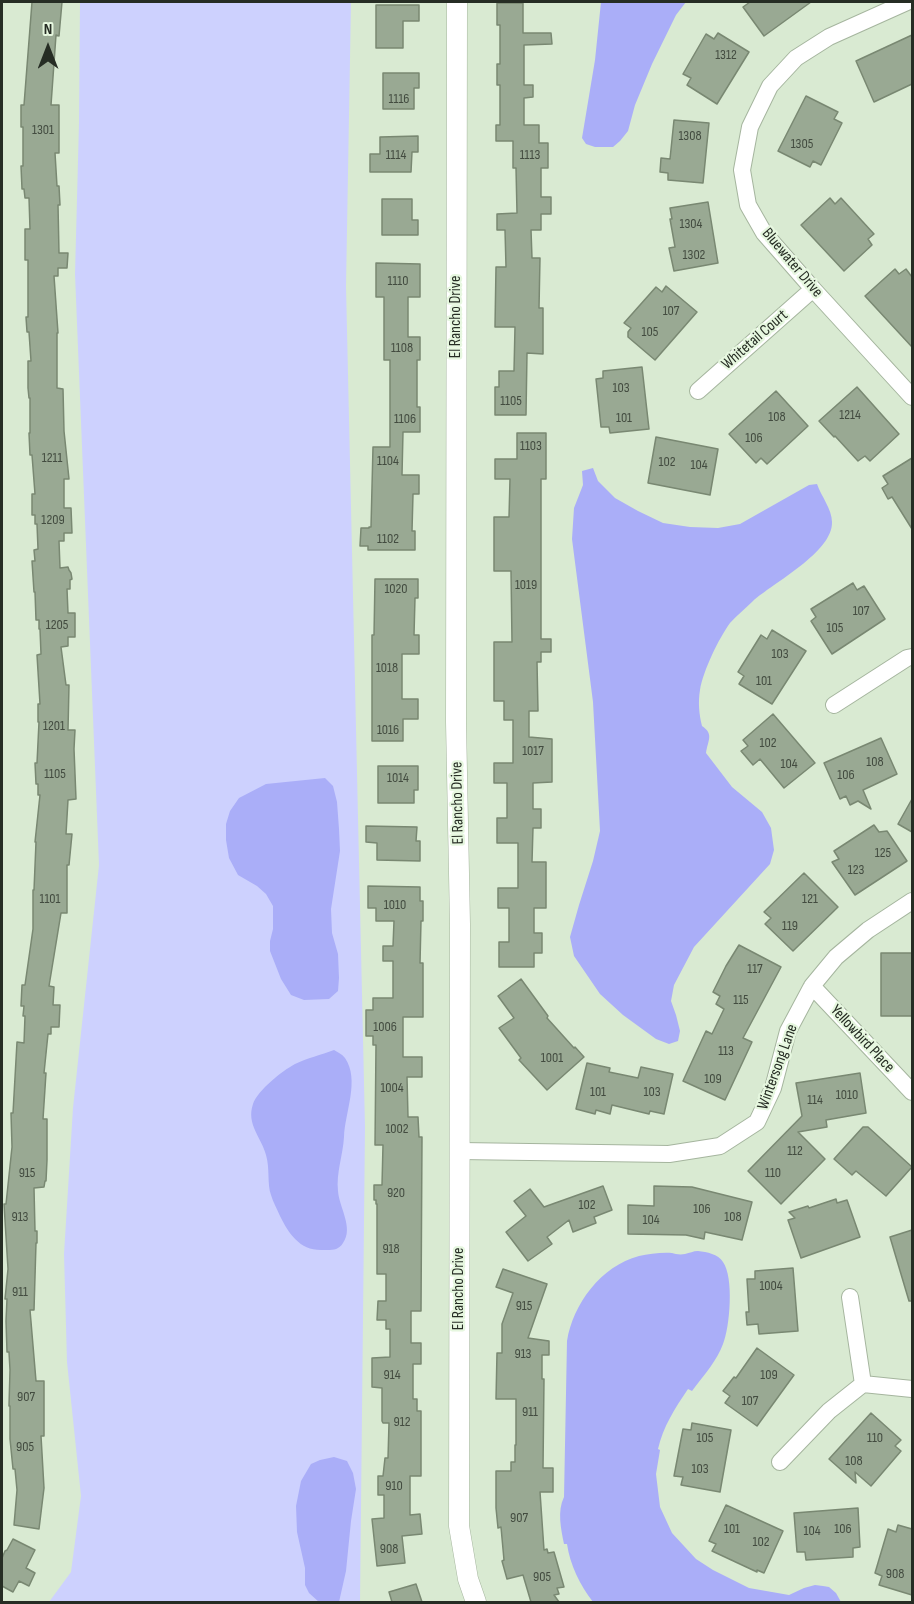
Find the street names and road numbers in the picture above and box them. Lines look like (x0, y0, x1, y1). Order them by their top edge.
street label: Bluewater Drive (758, 225, 826, 301)
street label: El Rancho Drive (446, 276, 466, 358)
street label: Whitetail Court (718, 306, 792, 374)
street label: El Rancho Drive (448, 762, 468, 844)
street label: Yellowbird Place (826, 1001, 898, 1077)
street label: Wintersong Lane (754, 1022, 802, 1112)
street label: El Rancho Drive (449, 1248, 469, 1330)

